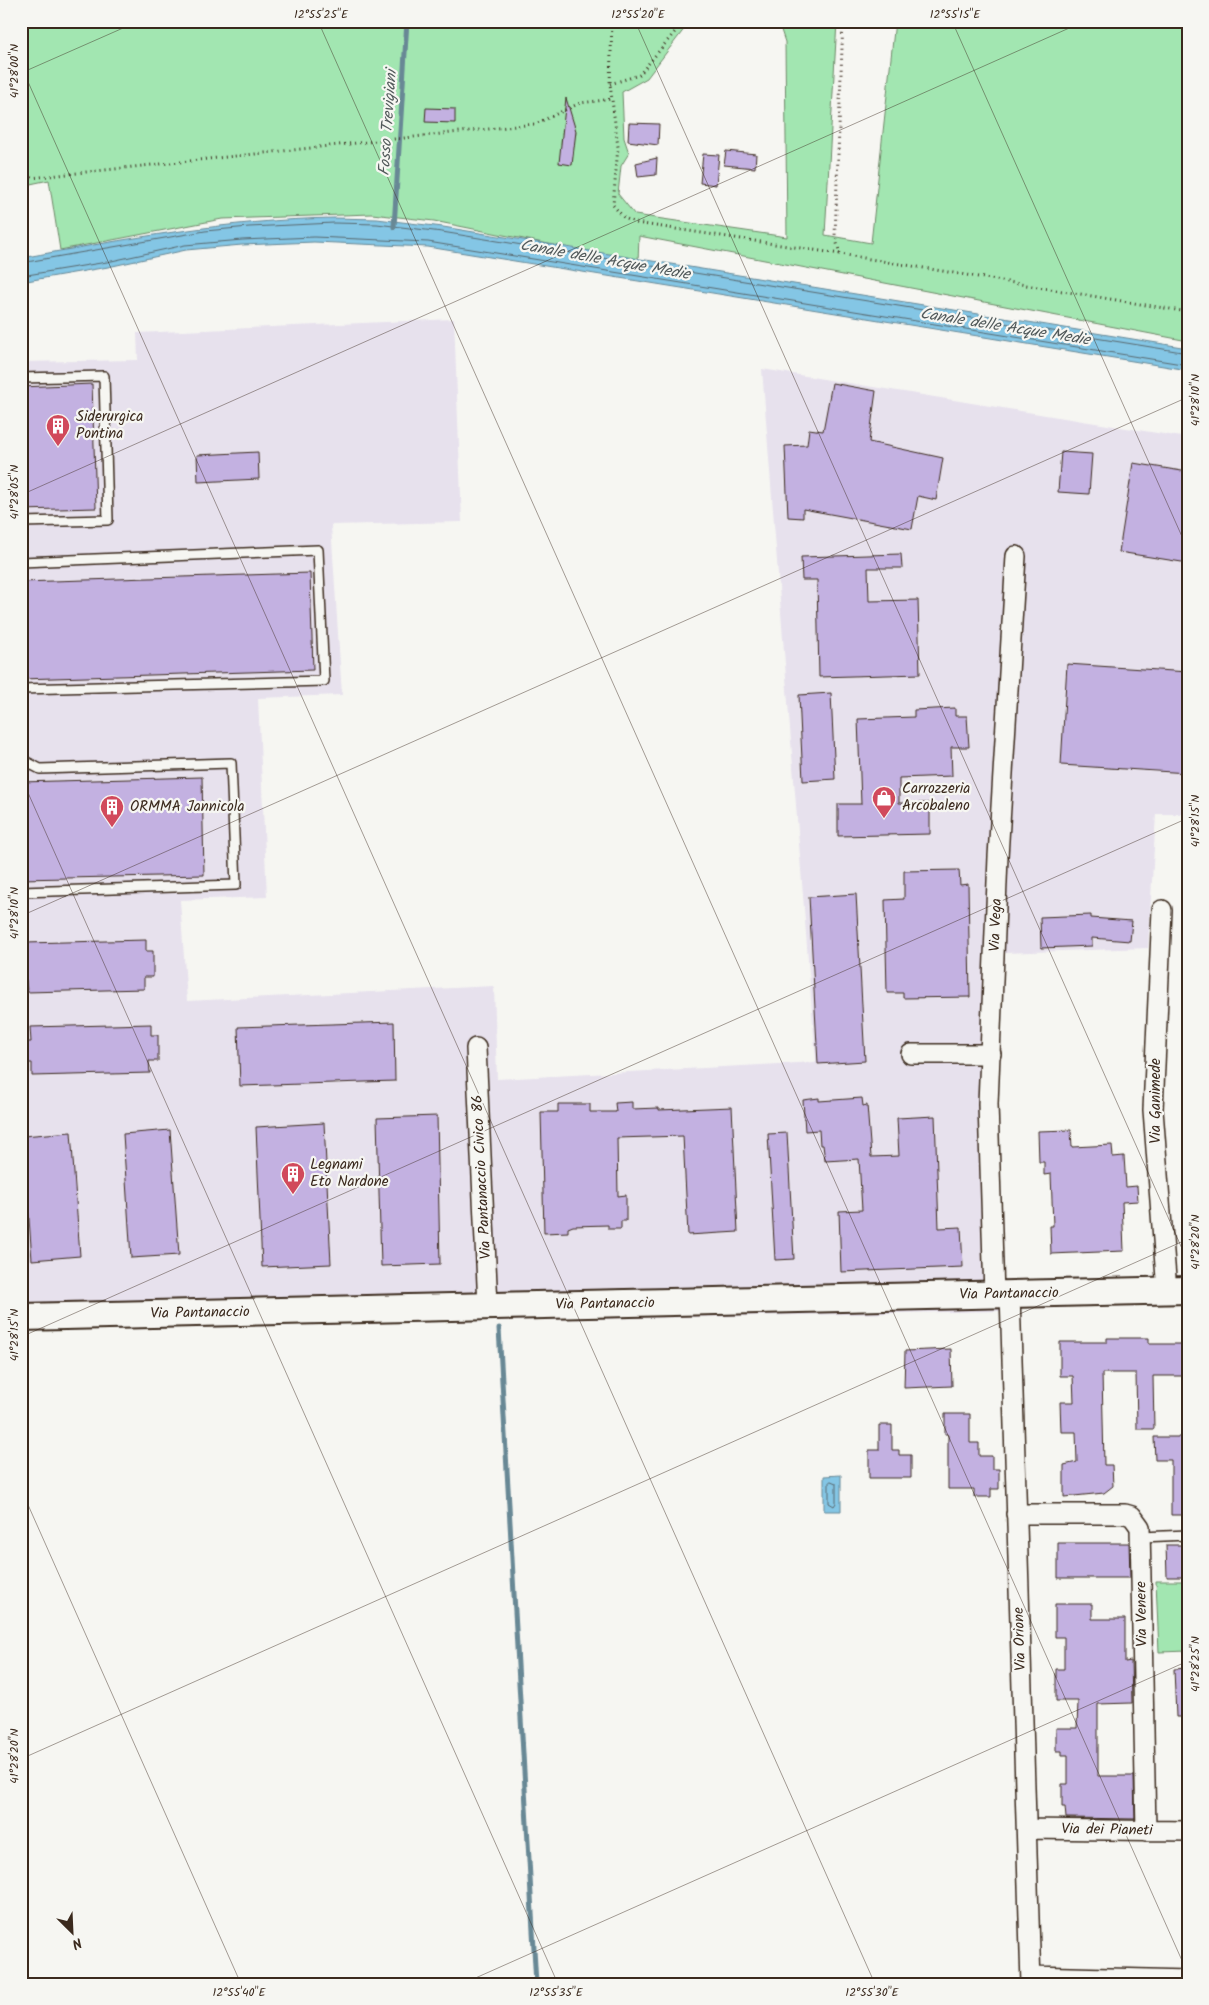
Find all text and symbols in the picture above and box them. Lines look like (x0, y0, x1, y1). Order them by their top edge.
text: 12°55'25"E (294, 5, 349, 24)
text: 12°55'20"E (611, 5, 666, 24)
text: 12°55'15"E (930, 5, 981, 24)
text: 41°28'00"N (5, 44, 24, 98)
water label: Fosso Trevigiani (372, 66, 404, 177)
water label: Canale delle Acque Medie (518, 233, 694, 288)
water label: Canale delle Acque Medie (918, 301, 1094, 353)
text: 41°28'10"N (1186, 374, 1205, 426)
place label: Siderurgica Pontina (76, 405, 143, 446)
building icon: Siderurgica Pontina (45, 413, 71, 447)
text: 41°28'05"N (5, 465, 24, 519)
place label: Carrozzeria Arcobaleno (902, 777, 970, 818)
shop icon: Carrozzeria Arcobaleno (871, 785, 897, 819)
building icon: ORMMA Jannicola (99, 794, 125, 828)
place label: ORMMA Jannicola (130, 795, 245, 819)
text: 41°28'15"N (1186, 795, 1205, 847)
text: 41°28'10"N (5, 887, 24, 939)
street label: Via Vega (983, 898, 1009, 952)
street label: Via Ganimede (1144, 1058, 1168, 1144)
street label: Via Pantanaccio Civico 86 (466, 1094, 498, 1260)
place label: Legnami Eto Nardone (310, 1153, 389, 1194)
building icon: Legnami Eto Nardone (280, 1161, 306, 1195)
text: 41°28'20"N (1186, 1214, 1205, 1270)
street label: Via Pantanaccio (959, 1281, 1059, 1307)
street label: Via Pantanaccio (555, 1291, 655, 1317)
street label: Via Pantanaccio (150, 1300, 250, 1326)
text: 41°28'15"N (5, 1309, 24, 1361)
street label: Via Venere (1129, 1581, 1155, 1647)
street label: Via Orione (1007, 1606, 1033, 1671)
text: 41°28'25"N (1186, 1636, 1205, 1692)
text: 41°28'20"N (5, 1728, 24, 1784)
street label: Via dei Pianeti (1061, 1817, 1154, 1843)
north arrow (48, 1908, 98, 1958)
text: N (68, 1931, 85, 1955)
text: 12°55'40"E (212, 1983, 266, 2002)
text: 12°55'35"E (529, 1983, 584, 2002)
text: 12°55'30"E (845, 1983, 900, 2002)

